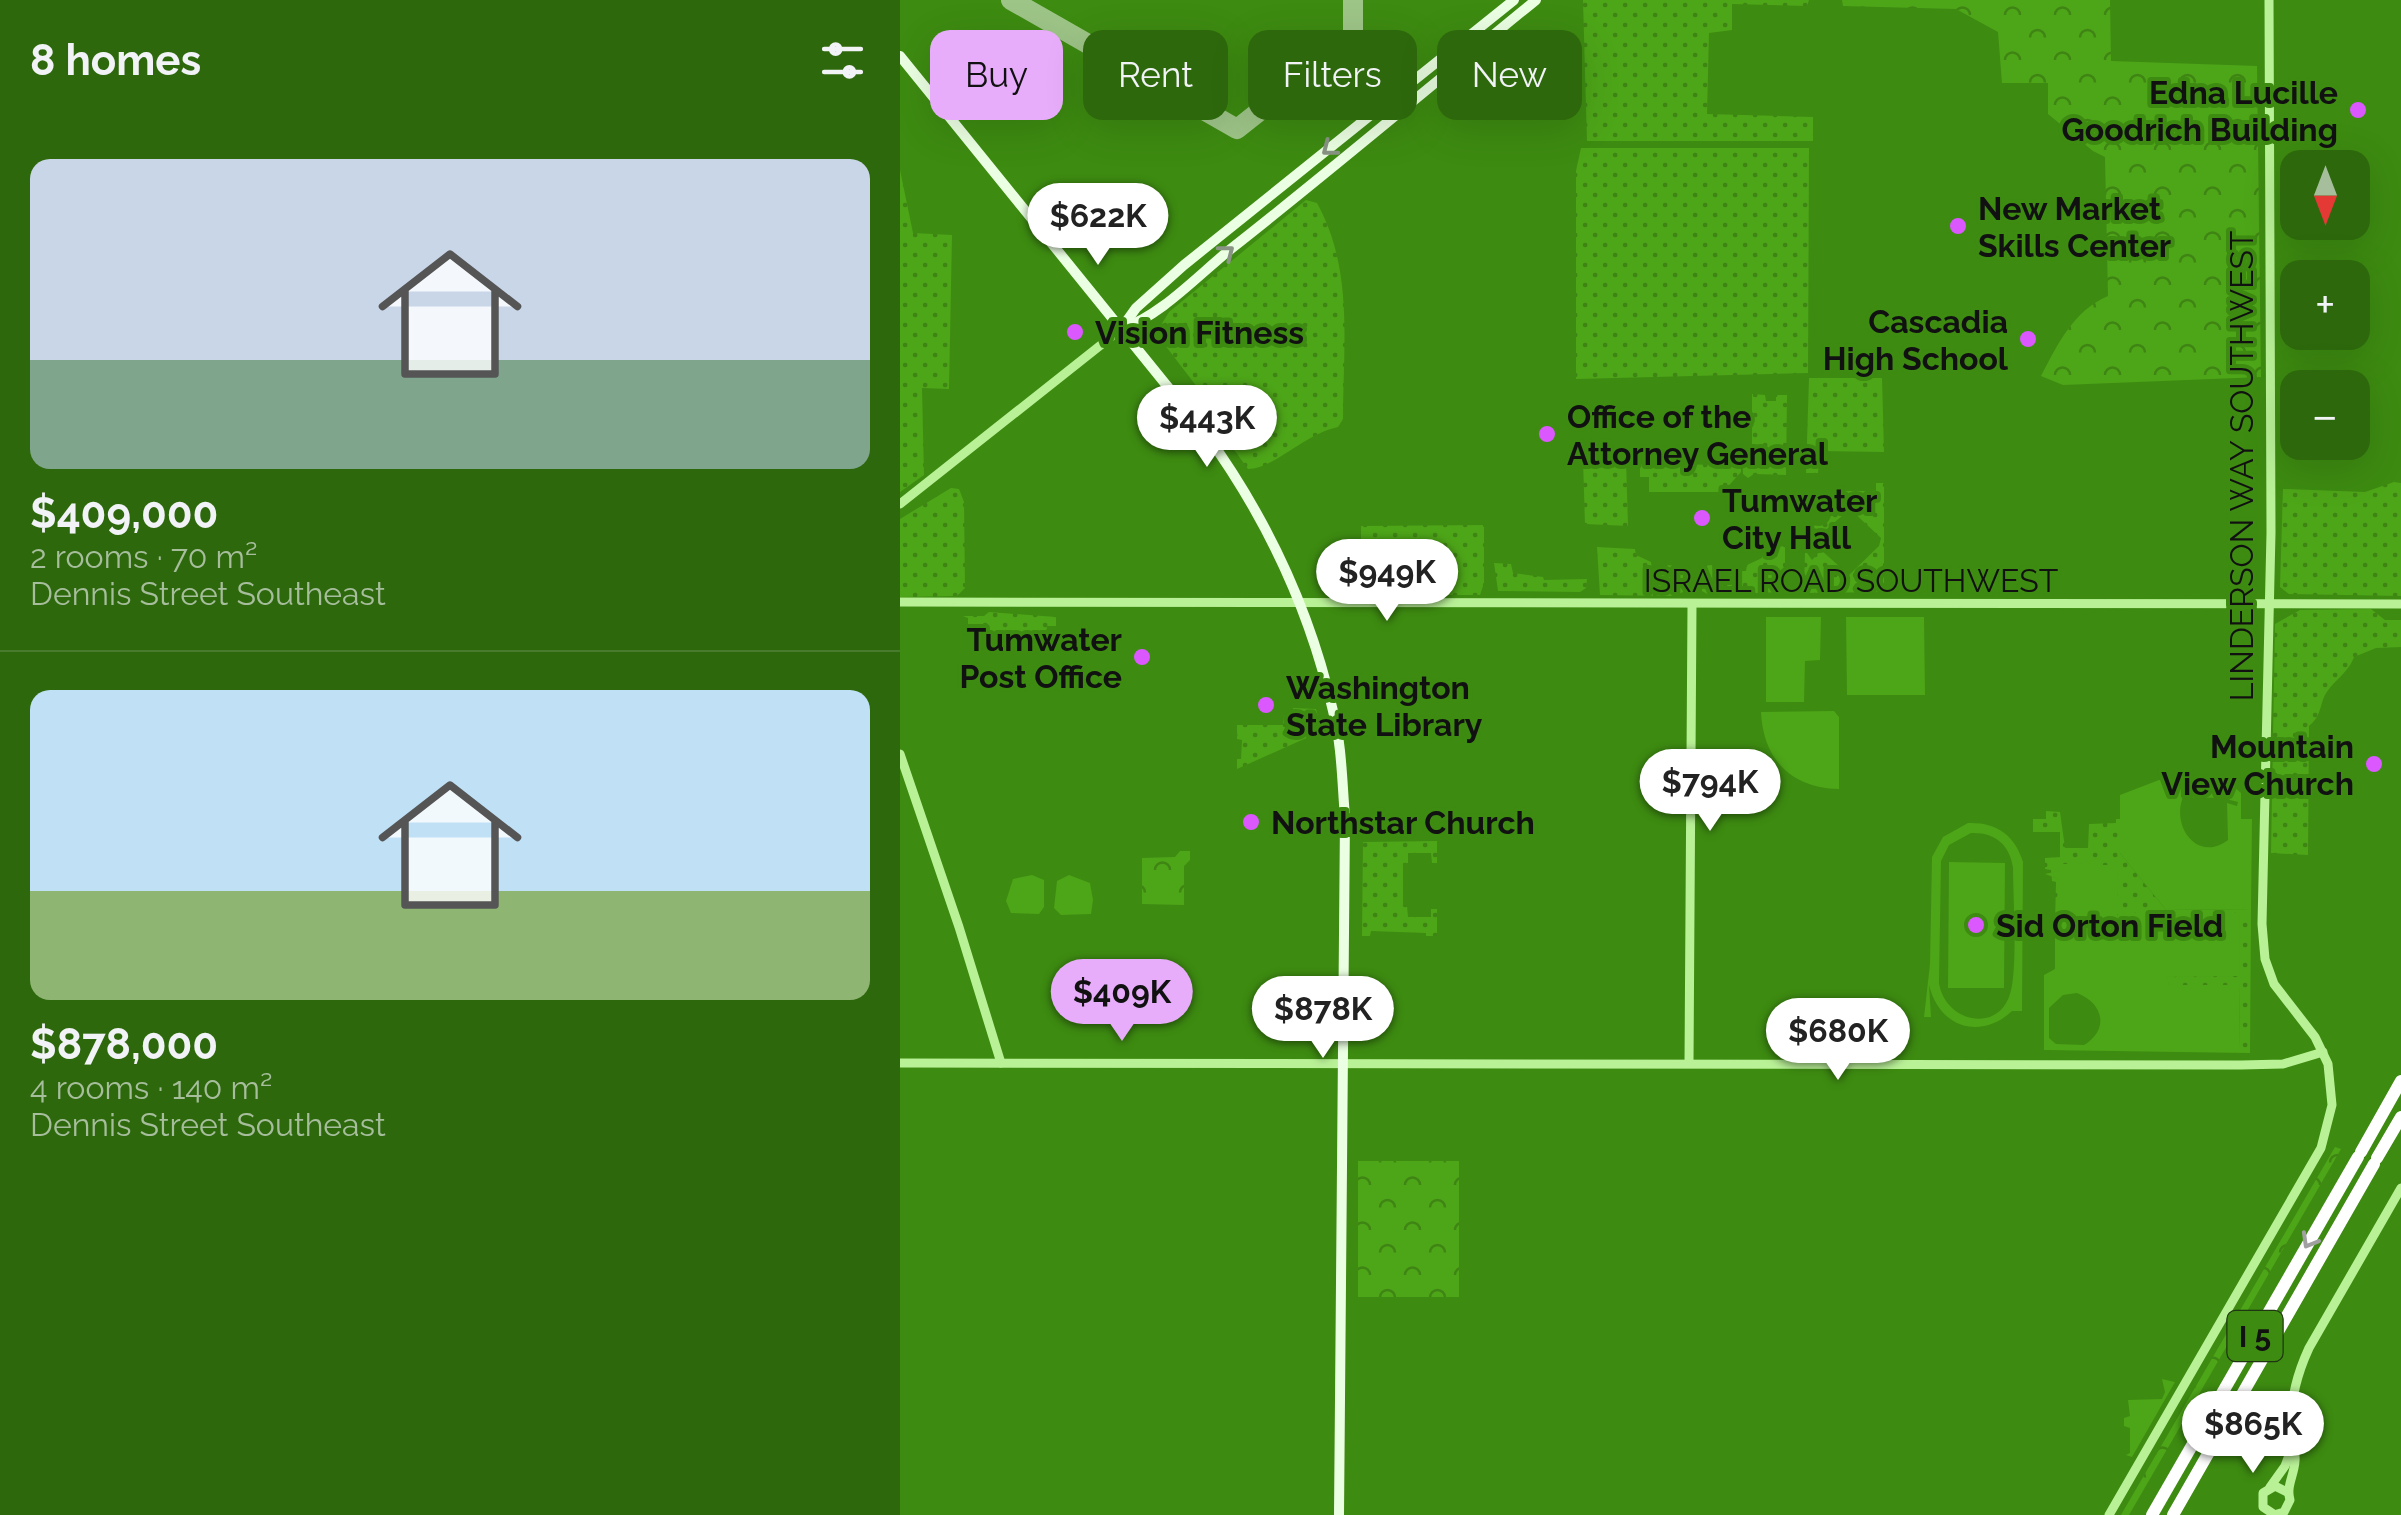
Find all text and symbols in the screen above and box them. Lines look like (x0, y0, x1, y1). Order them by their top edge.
chip: Buy (930, 30, 1063, 120)
chip: Rent (1083, 30, 1228, 120)
chip: Filters (1248, 30, 1417, 120)
chip: New (1437, 30, 1582, 120)
icon: filters (815, 33, 870, 88)
text: 8 homes (30, 36, 201, 85)
place label: Edna Lucille Goodrich Building (2062, 74, 2338, 148)
marker: Edna Lucille Goodrich Building (2347, 99, 2369, 121)
one-way arrow (1322, 137, 1340, 155)
north arrow (2280, 150, 2370, 240)
map controls (2280, 150, 2370, 460)
pin: $622K (1028, 183, 1168, 268)
place label: New Market Skills Center (1978, 190, 2171, 264)
text: $622K (1049, 197, 1147, 234)
marker: New Market Skills Center (1947, 215, 1969, 237)
icon: home (360, 224, 540, 404)
street label: LINDERSON WAY SOUTHWEST (2223, 231, 2260, 701)
one-way arrow (1216, 246, 1234, 264)
button: + (2280, 260, 2370, 350)
place label: Cascadia High School (1823, 303, 2009, 377)
place label: Vision Fitness (1095, 314, 1304, 351)
marker: Vision Fitness (1064, 321, 1086, 343)
marker: Cascadia High School (2017, 328, 2039, 350)
button: − (2280, 370, 2370, 460)
pin: $443K (1137, 385, 1277, 470)
place label: Office of the Attorney General (1567, 398, 1829, 472)
text: $443K (1159, 399, 1255, 436)
marker: Office of the Attorney General (1536, 423, 1558, 445)
place label: Tumwater City Hall (1722, 482, 1877, 556)
text: $409,000 (30, 489, 218, 538)
marker: Tumwater City Hall (1691, 507, 1713, 529)
text: 2 rooms · 70 m² (30, 538, 257, 575)
pin: $949K (1317, 539, 1457, 624)
text: $949K (1338, 553, 1436, 590)
street label: ISRAEL ROAD SOUTHWEST (1644, 562, 2058, 599)
text: Dennis Street Southeast (30, 575, 386, 612)
place label: Tumwater Post Office (959, 621, 1122, 695)
marker: Tumwater Post Office (1131, 646, 1153, 668)
place label: Washington State Library (1286, 669, 1483, 743)
marker: Washington State Library (1255, 694, 1277, 716)
place label: Mountain View Church (2161, 728, 2354, 802)
pin: $794K (1640, 749, 1780, 834)
marker: Mountain View Church (2363, 753, 2385, 775)
icon: home (360, 755, 540, 935)
text: $794K (1662, 763, 1758, 800)
place label: Northstar Church (1271, 804, 1535, 841)
marker: Northstar Church (1240, 811, 1262, 833)
place label: Sid Orton Field (1996, 907, 2223, 944)
marker: Sid Orton Field (1965, 914, 1987, 936)
pin: $409K (1052, 959, 1192, 1044)
text: $409K (1073, 973, 1171, 1010)
pin: $878K (1253, 976, 1393, 1061)
text: $878K (1274, 990, 1372, 1027)
pin: $680K (1768, 998, 1908, 1083)
text: $680K (1788, 1012, 1888, 1049)
text: $878,000 (30, 1020, 218, 1069)
text: 4 rooms · 140 m² (30, 1069, 272, 1106)
text: Dennis Street Southeast (30, 1106, 386, 1143)
one-way arrow (2302, 1231, 2321, 1249)
road number: I 5 (2228, 1311, 2282, 1361)
pin: $865K (2183, 1391, 2323, 1476)
text: $865K (2204, 1405, 2302, 1442)

